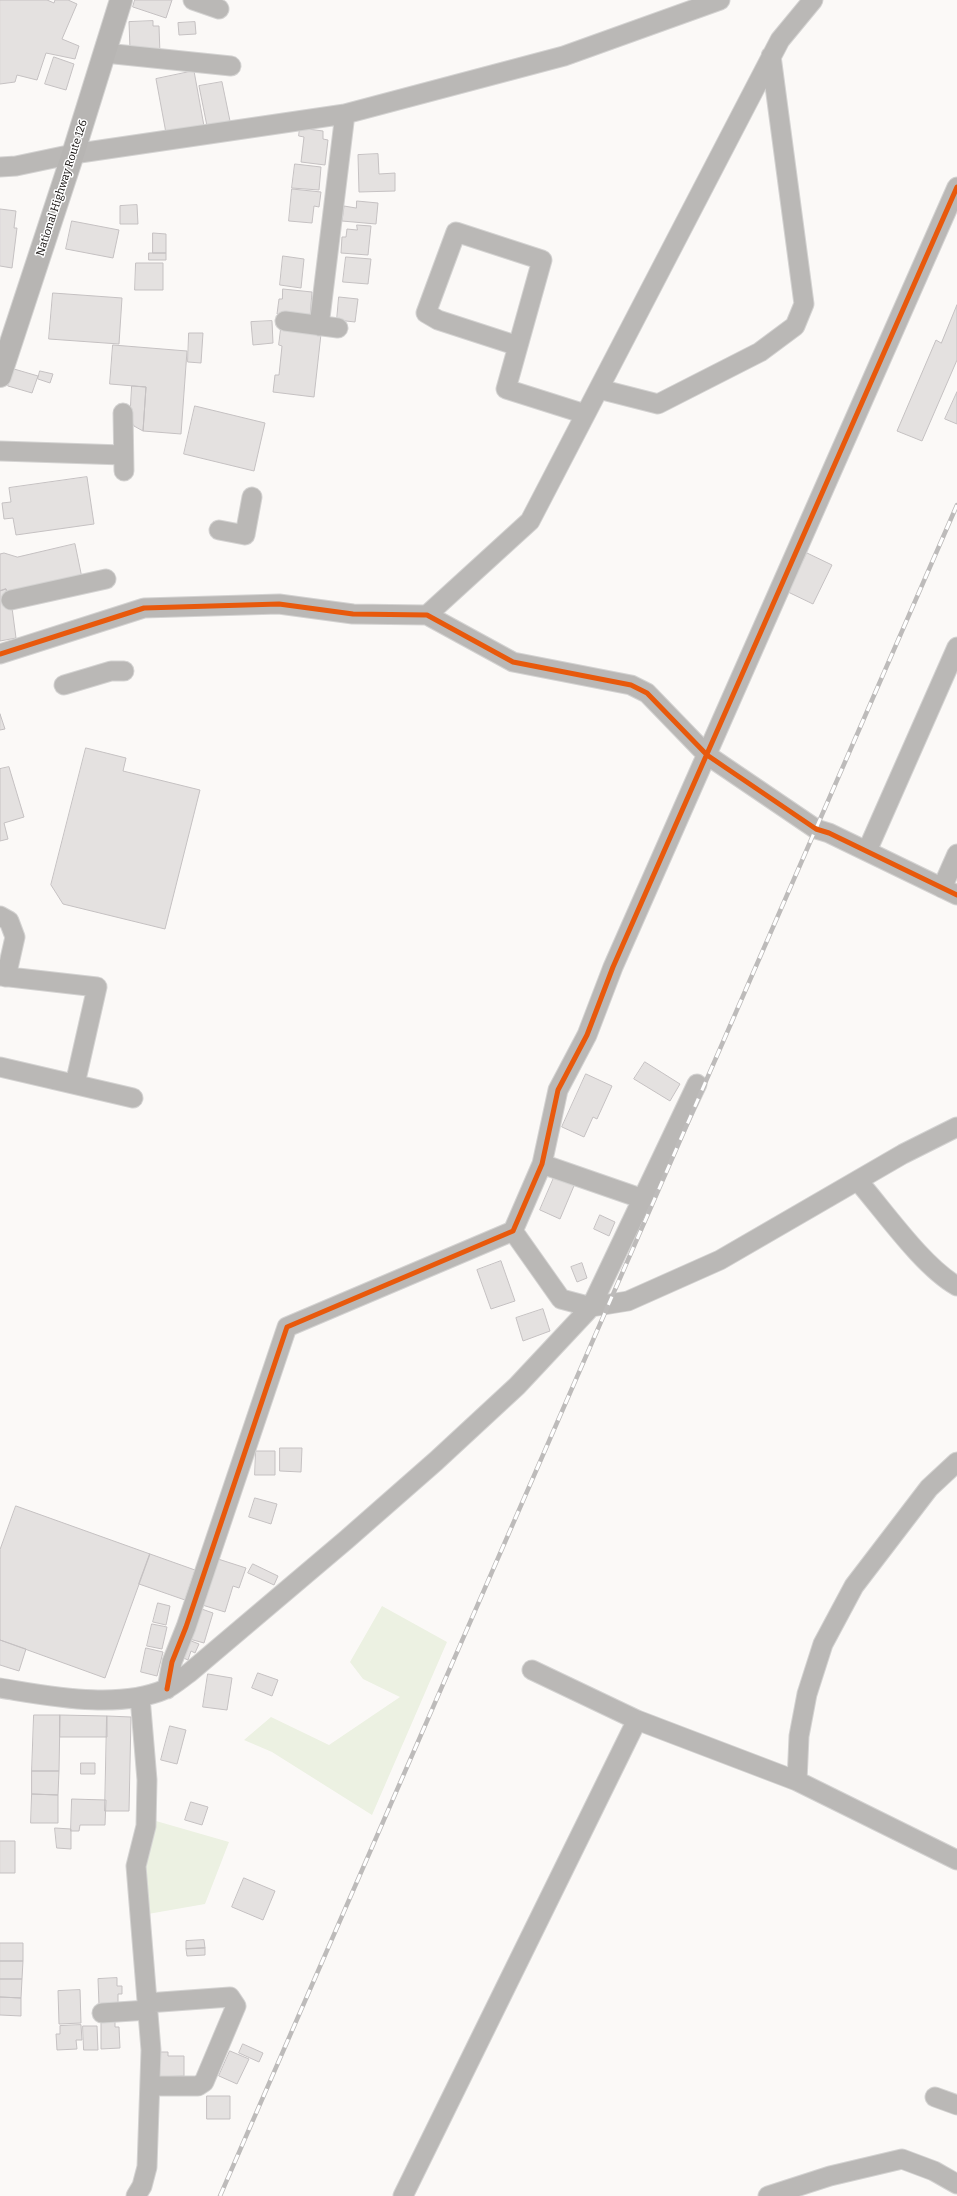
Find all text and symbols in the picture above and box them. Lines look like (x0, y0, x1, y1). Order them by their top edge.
street label: National Highway Route 126 (34, 118, 90, 258)

